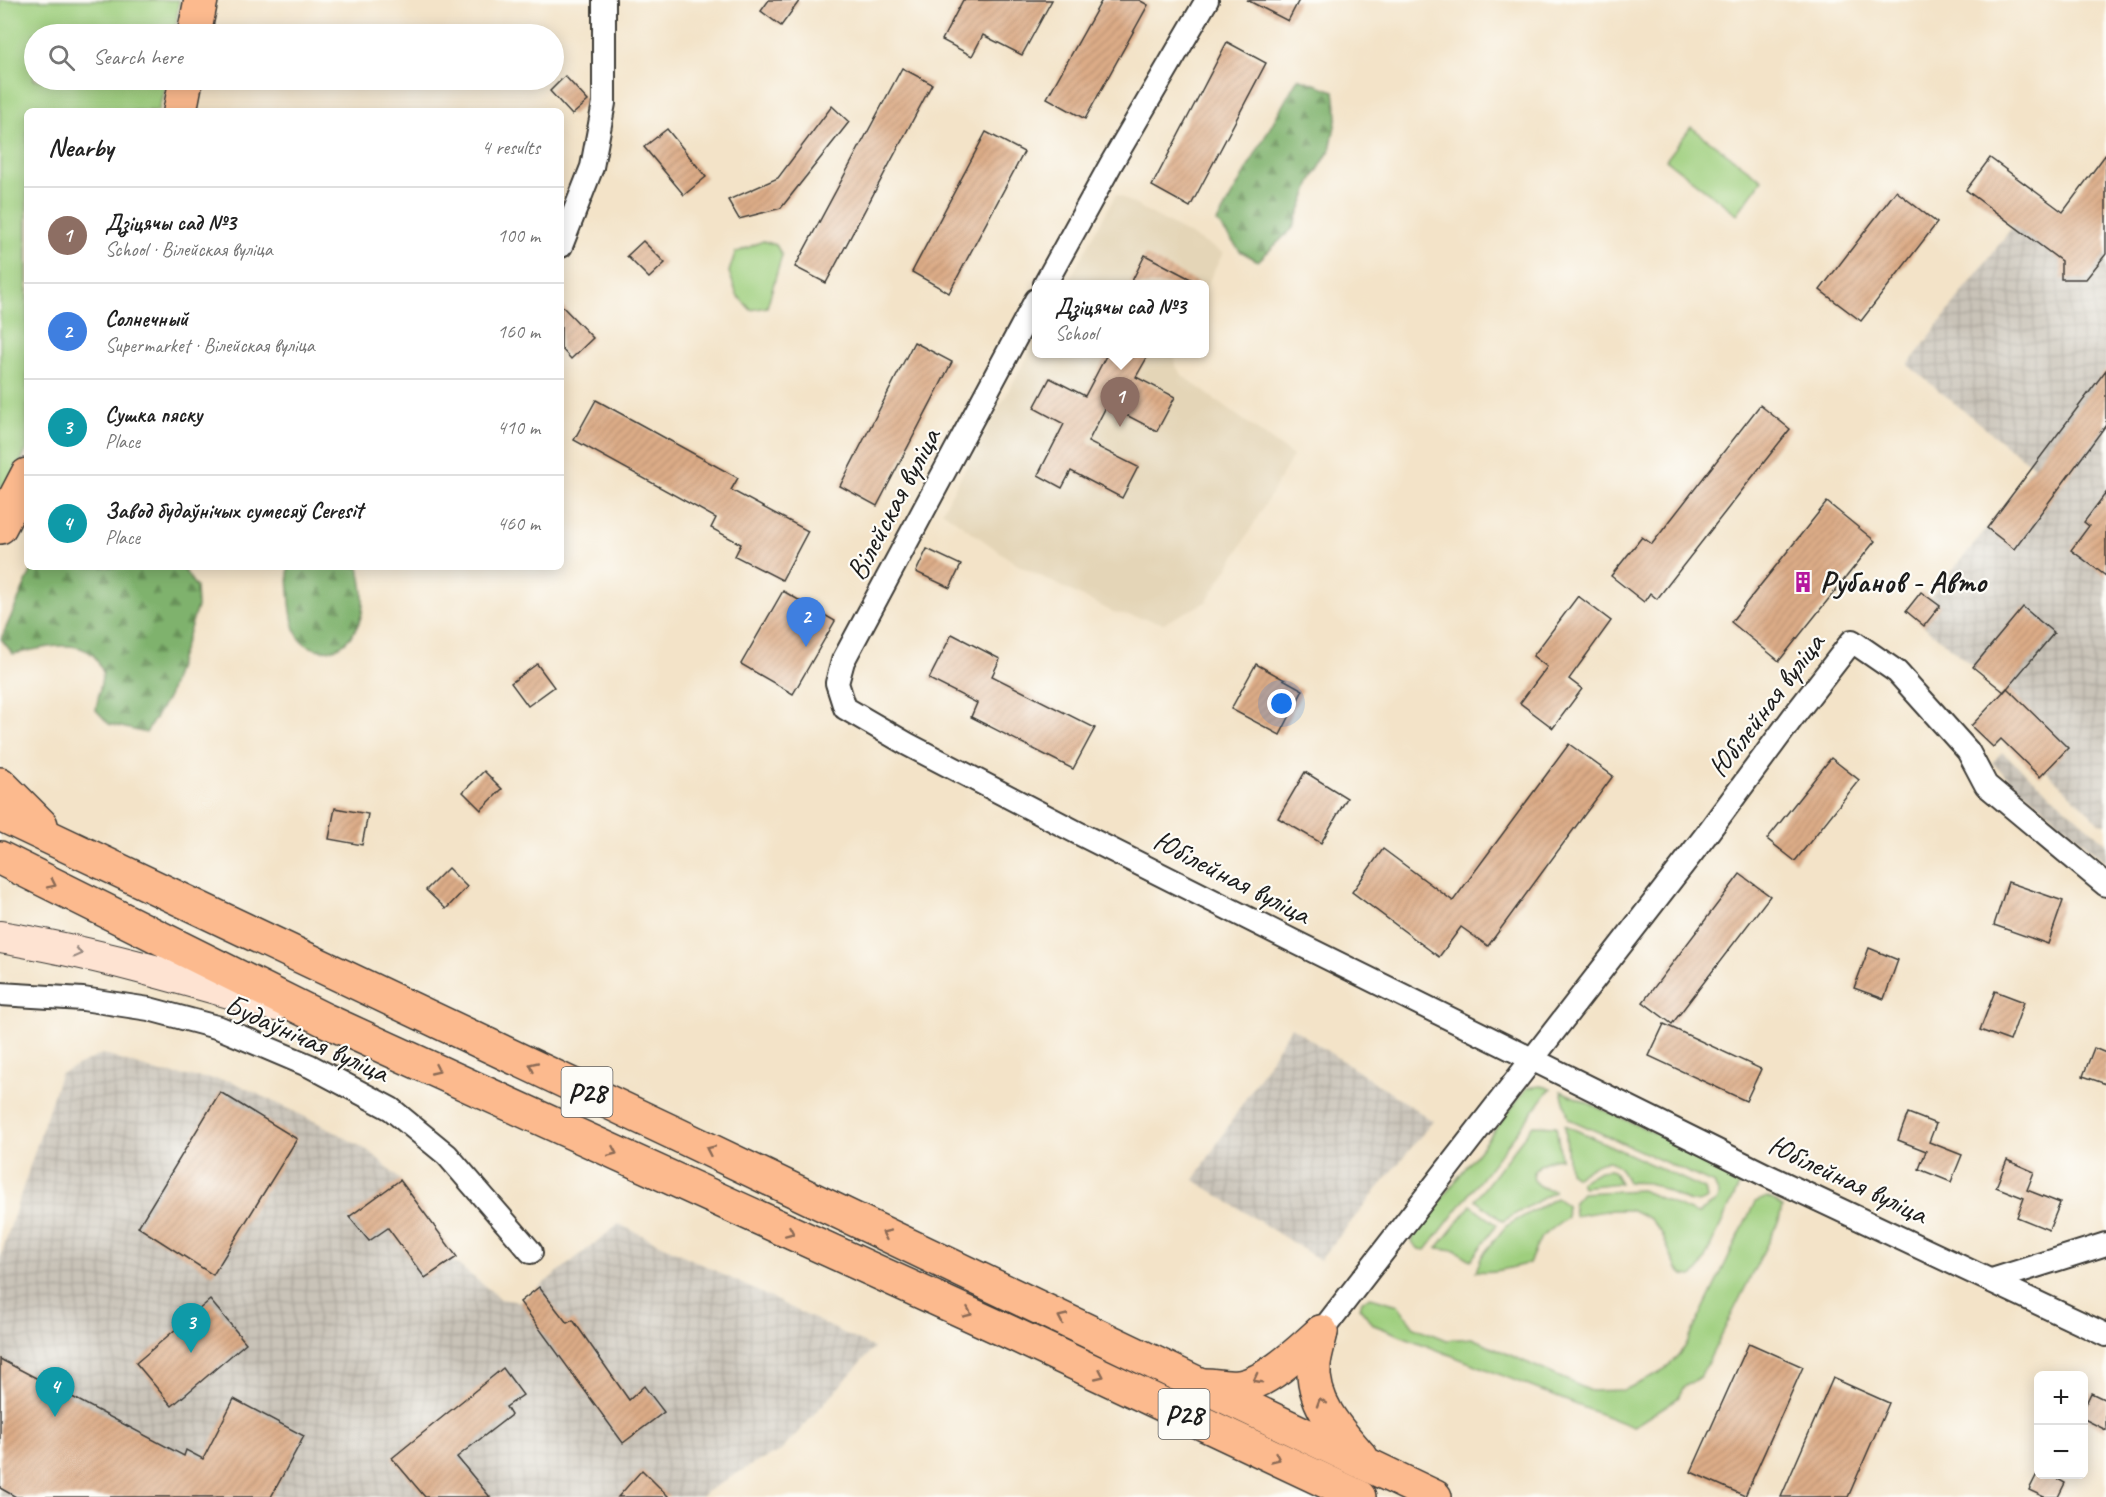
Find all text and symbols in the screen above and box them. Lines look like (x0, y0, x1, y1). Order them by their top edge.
search box (24, 24, 564, 90)
icon: search (45, 41, 78, 74)
text: Search here (93, 43, 183, 71)
text: Nearby (48, 131, 113, 164)
text: 4 results (481, 135, 540, 160)
text: Дзіцячы сад №3 (105, 209, 236, 237)
text: 1 (63, 223, 72, 248)
text: 100 m (497, 223, 540, 248)
text: School · Вілейская вуліца (105, 237, 273, 262)
popup (1032, 280, 1209, 358)
text: Дзіцячы сад №3 (1055, 293, 1186, 321)
text: Солнечный (105, 305, 188, 333)
text: 2 (63, 319, 72, 344)
text: 160 m (497, 319, 540, 344)
text: School (1055, 321, 1098, 346)
text: Supermarket · Вілейская вуліца (105, 333, 315, 358)
pin: 1 (1100, 378, 1140, 427)
text: Сушка пяску (105, 401, 202, 429)
text: 3 (63, 415, 72, 440)
text: 410 m (497, 415, 540, 440)
street label: Вілейская вуліца (837, 420, 950, 586)
text: Place (105, 429, 140, 454)
text: Завод будаўнічых сумесяў Ceresit (105, 497, 363, 525)
text: 4 (63, 511, 72, 536)
text: 460 m (497, 511, 540, 536)
text: Place (105, 525, 140, 550)
place label: Рубанов - Авто (1820, 563, 1988, 601)
building icon: Рубанов - Авто (1791, 570, 1815, 594)
pin: 2 (786, 598, 826, 647)
street label: Юбілейная вуліца (1699, 624, 1834, 785)
your location (1267, 689, 1296, 718)
street label: Юбілейная вуліца (1147, 821, 1319, 934)
one-way arrow (46, 877, 57, 889)
one-way arrow (73, 945, 83, 958)
street label: Будаўнічая вуліца (219, 985, 397, 1092)
one-way arrow (529, 1062, 540, 1074)
one-way arrow (429, 1063, 440, 1075)
road number: Р28 (562, 1067, 612, 1117)
street label: Юбілейная вуліца (1762, 1126, 1935, 1233)
one-way arrow (606, 1144, 617, 1156)
one-way arrow (705, 1145, 716, 1157)
one-way arrow (784, 1225, 795, 1237)
one-way arrow (881, 1229, 892, 1241)
pin: 3 (172, 1304, 210, 1353)
one-way arrow (961, 1306, 972, 1318)
one-way arrow (1057, 1313, 1068, 1325)
one-way arrow (1093, 1367, 1104, 1379)
pin: 4 (36, 1368, 74, 1417)
map controls (2034, 1371, 2088, 1479)
button: + (2034, 1371, 2088, 1425)
one-way arrow (1253, 1372, 1264, 1383)
road number: Р28 (1158, 1389, 1210, 1439)
one-way arrow (1316, 1397, 1329, 1408)
button: − (2034, 1425, 2088, 1479)
one-way arrow (1269, 1451, 1280, 1463)

